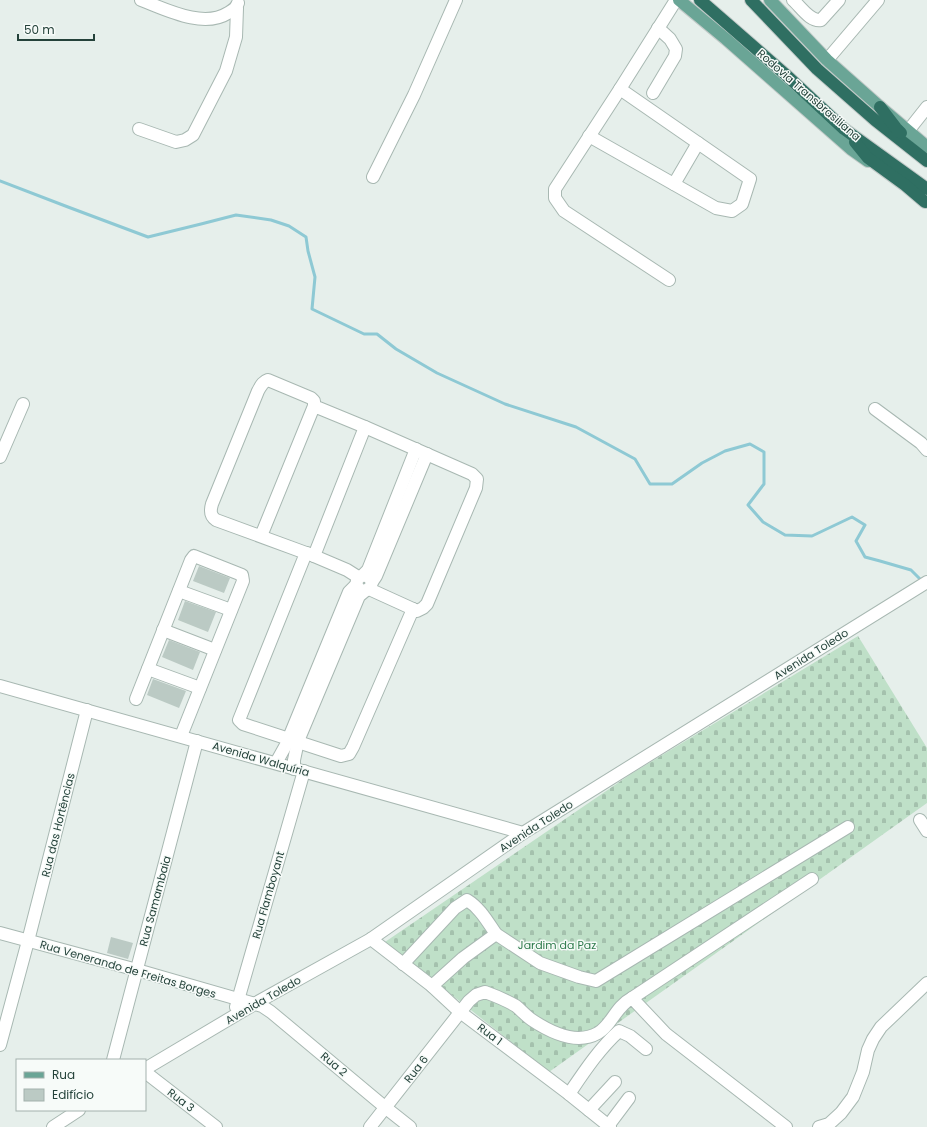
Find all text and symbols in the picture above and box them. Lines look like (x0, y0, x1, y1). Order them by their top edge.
scale bar (18, 16, 94, 42)
text: 50 m (24, 21, 55, 38)
street label: Rodovia Transbrasiliana (754, 46, 864, 144)
street label: Avenida Toledo (771, 625, 851, 683)
street label: Avenida Walquíria (211, 737, 311, 781)
street label: Rua das Hortências (37, 771, 79, 879)
street label: Avenida Toledo (496, 796, 576, 856)
street label: Rua Flamboyant (248, 849, 288, 941)
street label: Rua Samambaia (135, 854, 175, 948)
street label: Rua Venerando de Freitas Borges (38, 936, 218, 1002)
park label: Jardim da Paz (518, 937, 596, 953)
street label: Avenida Toledo (222, 972, 304, 1028)
street label: Rua 1 (474, 1019, 506, 1049)
street label: Rua 2 (317, 1048, 351, 1080)
street label: Rua 6 (400, 1052, 432, 1086)
legend (16, 1059, 146, 1111)
text: Rua (52, 1066, 75, 1083)
street label: Rua 3 (164, 1084, 198, 1116)
text: Edifício (52, 1086, 94, 1103)

